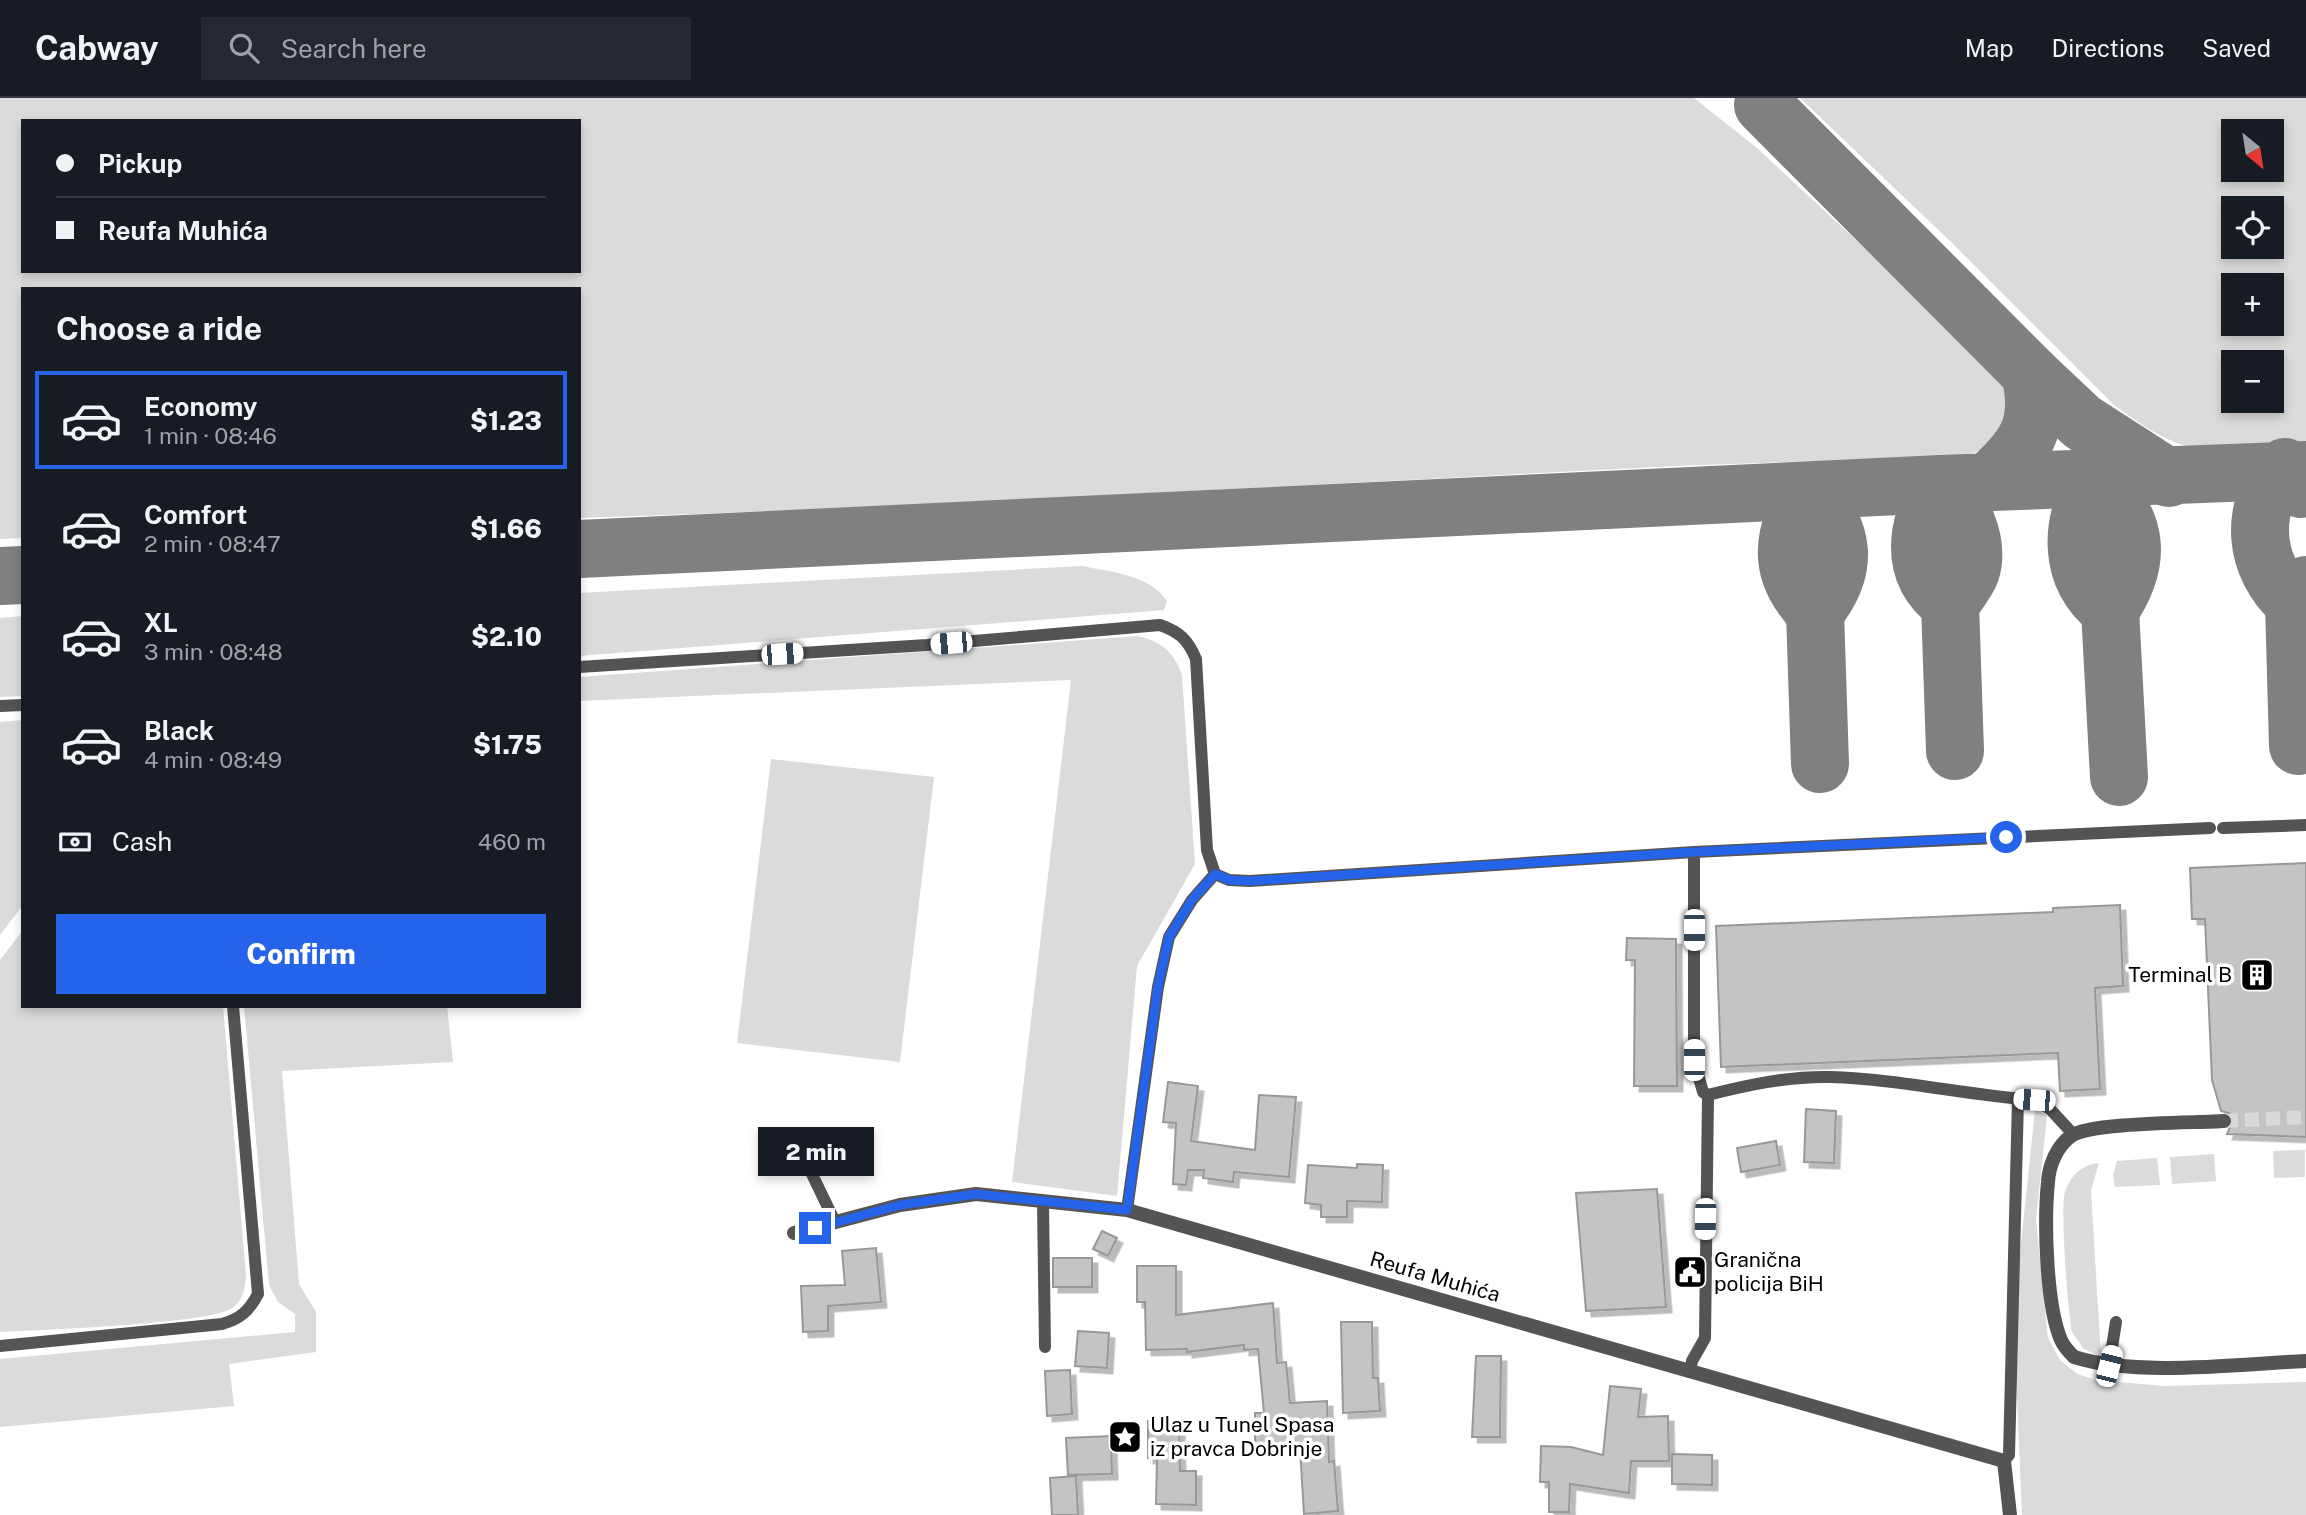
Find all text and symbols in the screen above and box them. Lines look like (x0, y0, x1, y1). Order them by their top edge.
search box (201, 17, 691, 80)
text: Cabway (35, 29, 159, 67)
icon: search (225, 29, 263, 67)
text: Search here (281, 33, 427, 64)
text: Map (1965, 34, 2014, 62)
text: Directions (2052, 34, 2164, 62)
text: Saved (2202, 34, 2271, 62)
north arrow (2221, 119, 2284, 182)
map controls (2221, 119, 2284, 413)
text: Pickup (98, 148, 182, 179)
button: locate (2221, 196, 2284, 259)
text: Reufa Muhića (98, 215, 268, 246)
button: + (2221, 273, 2284, 336)
text: Choose a ride (56, 310, 262, 347)
button: − (2221, 350, 2284, 413)
icon: car (60, 389, 123, 452)
text: Economy (144, 391, 257, 422)
text: $1.23 (470, 405, 542, 436)
text: 1 min · 08:46 (144, 422, 277, 449)
icon: car (60, 497, 123, 560)
text: Comfort (144, 499, 247, 530)
text: $1.66 (470, 513, 542, 544)
text: 2 min · 08:47 (144, 530, 281, 557)
icon: car (60, 605, 123, 668)
text: XL (144, 607, 178, 638)
text: $2.10 (471, 621, 542, 652)
car (930, 631, 973, 655)
text: 3 min · 08:48 (144, 638, 283, 665)
car (761, 642, 804, 666)
icon: car (60, 713, 123, 776)
text: Black (144, 715, 214, 746)
text: $1.75 (473, 729, 542, 760)
text: 4 min · 08:49 (144, 746, 282, 773)
route start (1990, 821, 2022, 853)
icon: cash (56, 823, 94, 861)
text: Cash (112, 826, 172, 857)
text: 460 m (478, 828, 546, 855)
car (1684, 909, 1705, 951)
button: Confirm (56, 914, 546, 994)
building icon: Terminal B (2238, 956, 2276, 994)
place label: Terminal B (2128, 962, 2232, 987)
car (1684, 1039, 1705, 1081)
car (2013, 1088, 2056, 1112)
callout: 2 min (757, 1126, 873, 1176)
text: 2 min (785, 1138, 847, 1165)
car (1695, 1198, 1716, 1240)
route end (799, 1212, 831, 1244)
street label: Reufa Muhića (1367, 1246, 1503, 1307)
place label: Granična policija BiH (1714, 1247, 1824, 1296)
public building icon: Granična policija BiH (1671, 1253, 1709, 1291)
car (2094, 1343, 2125, 1389)
place label: Ulaz u Tunel Spasa iz pravca Dobrinje (1150, 1412, 1334, 1461)
place icon: Ulaz u Tunel Spasa iz pravca Dobrinje (1106, 1418, 1144, 1456)

